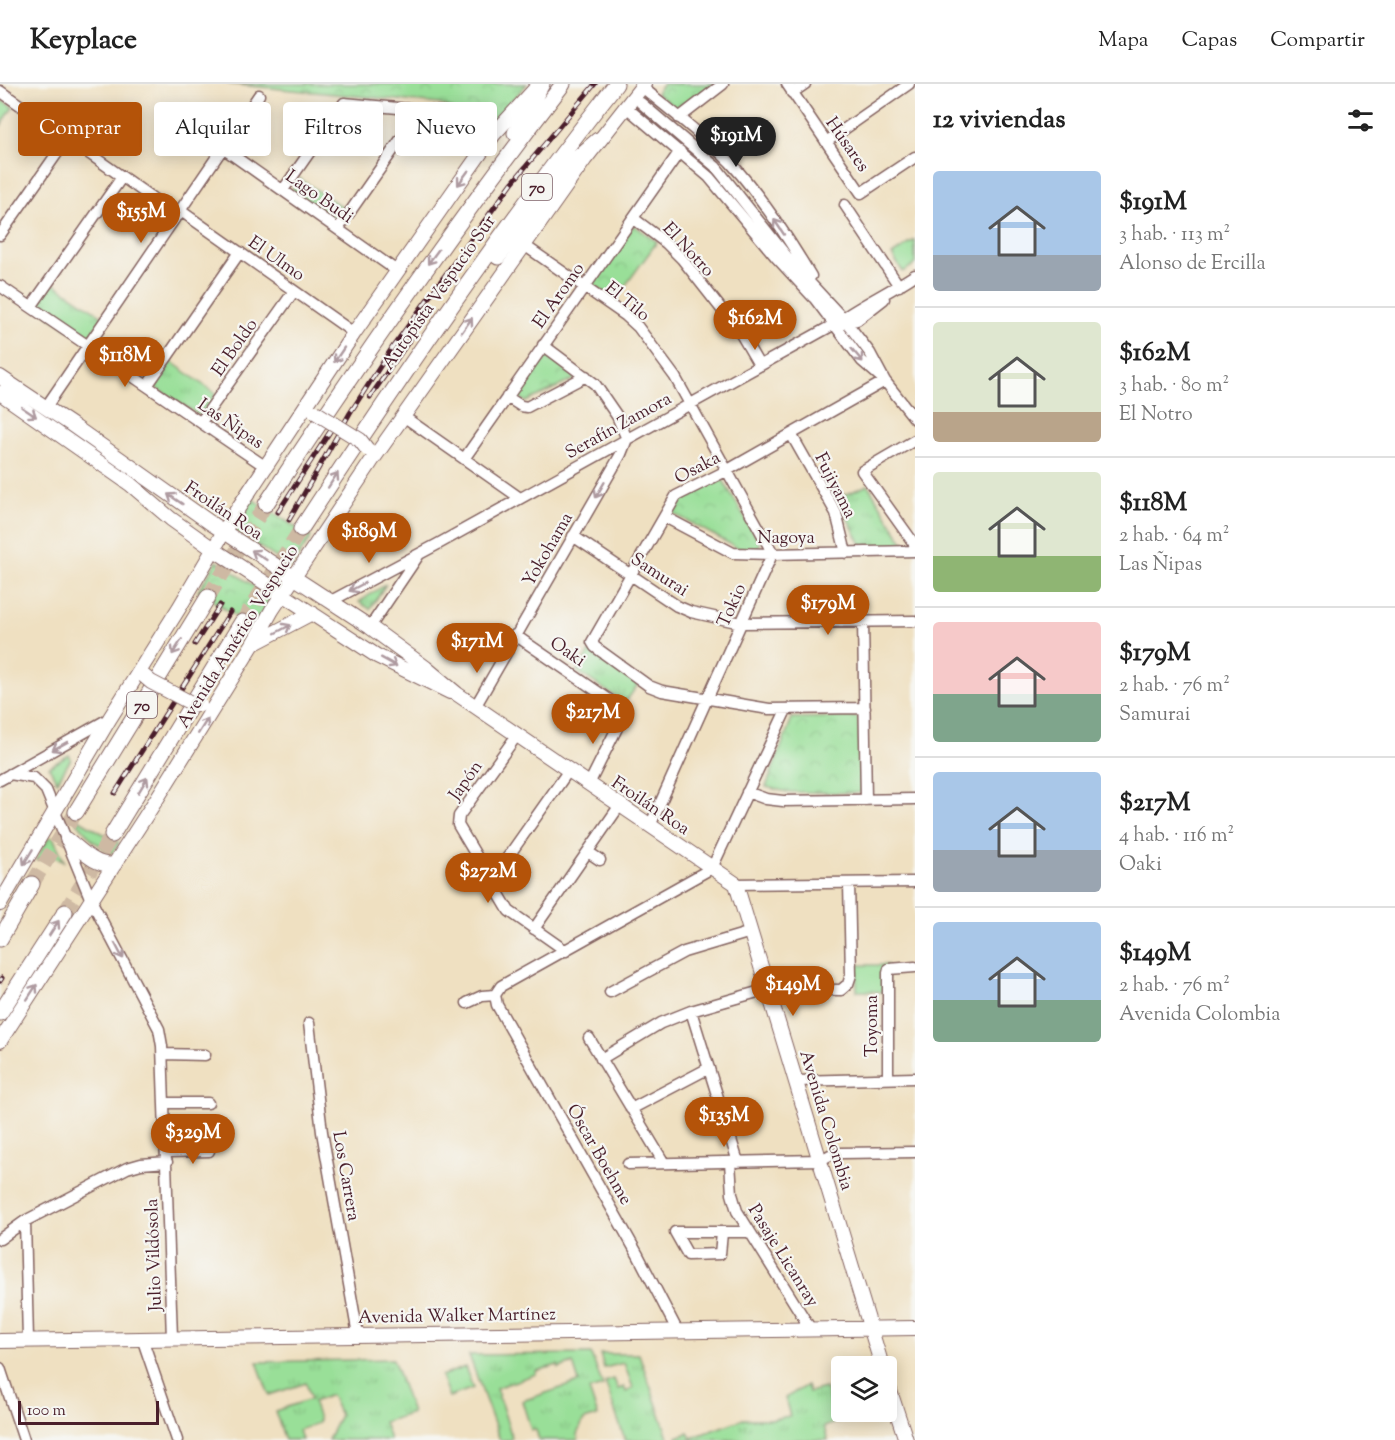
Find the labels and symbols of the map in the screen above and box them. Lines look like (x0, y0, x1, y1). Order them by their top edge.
street label: Húsares (818, 112, 875, 178)
pin: $191M (694, 117, 778, 168)
street label: Lago Budi (279, 165, 358, 231)
one-way arrow (457, 169, 469, 185)
road number: 70 (522, 174, 552, 200)
pin: $155M (99, 193, 183, 244)
street label: Autopista Vespucio Sur (376, 210, 503, 376)
street label: El Notro (655, 217, 720, 284)
one-way arrow (773, 219, 785, 235)
street label: El Ulmo (242, 231, 310, 289)
one-way arrow (427, 248, 439, 264)
street label: El Aromo (527, 258, 592, 334)
street label: El Tilo (599, 276, 655, 329)
pin: $162M (713, 300, 797, 351)
street label: El Boldo (206, 314, 265, 382)
one-way arrow (461, 317, 474, 333)
pin: $118M (83, 337, 167, 388)
one-way arrow (333, 346, 345, 363)
one-way arrow (850, 347, 863, 363)
street label: Serafín Zamora (561, 387, 677, 467)
street label: Las Ñipas (192, 393, 268, 456)
one-way arrow (20, 406, 36, 418)
street label: Osaka (670, 446, 726, 492)
street label: Fujiyama (807, 449, 862, 523)
one-way arrow (327, 472, 339, 489)
street label: Froilán Roa (178, 476, 267, 548)
one-way arrow (594, 481, 606, 498)
one-way arrow (167, 493, 184, 505)
street label: Yokohama (517, 508, 581, 592)
pin: $189M (327, 513, 411, 564)
street label: Nagoya (757, 526, 815, 552)
street label: Avenida Américo Vespucio (172, 540, 306, 734)
street label: Samurai (625, 547, 693, 604)
one-way arrow (251, 549, 267, 561)
street label: Tokio (712, 580, 754, 632)
one-way arrow (348, 582, 366, 593)
pin: $179M (786, 585, 870, 636)
one-way arrow (274, 623, 291, 635)
pin: $171M (435, 623, 519, 674)
street label: Oaki (544, 631, 590, 674)
one-way arrow (171, 638, 183, 655)
one-way arrow (380, 656, 397, 668)
road number: 70 (127, 692, 157, 718)
pin: $217M (551, 694, 635, 745)
one-way arrow (197, 718, 209, 735)
one-way arrow (52, 740, 69, 752)
street label: Japón (443, 755, 490, 807)
street label: Froilán Roa (605, 771, 694, 843)
one-way arrow (137, 777, 149, 794)
one-way arrow (21, 849, 33, 866)
pin: $272M (446, 853, 530, 904)
one-way arrow (49, 920, 61, 937)
one-way arrow (114, 942, 125, 960)
pin: $149M (751, 966, 835, 1017)
one-way arrow (26, 984, 38, 1001)
street label: Toyoma (860, 995, 886, 1057)
street label: Avenida Colombia (791, 1047, 859, 1194)
pin: $135M (682, 1097, 766, 1148)
street label: Óscar Boehme (559, 1099, 638, 1210)
pin: $329M (151, 1114, 235, 1165)
street label: Los Carrera (324, 1129, 366, 1223)
street label: Julio Vildósola (140, 1198, 170, 1313)
street label: Pasaje Licanray (740, 1200, 824, 1313)
street label: Avenida Walker Martínez (358, 1302, 556, 1332)
scale bar (18, 1398, 159, 1426)

